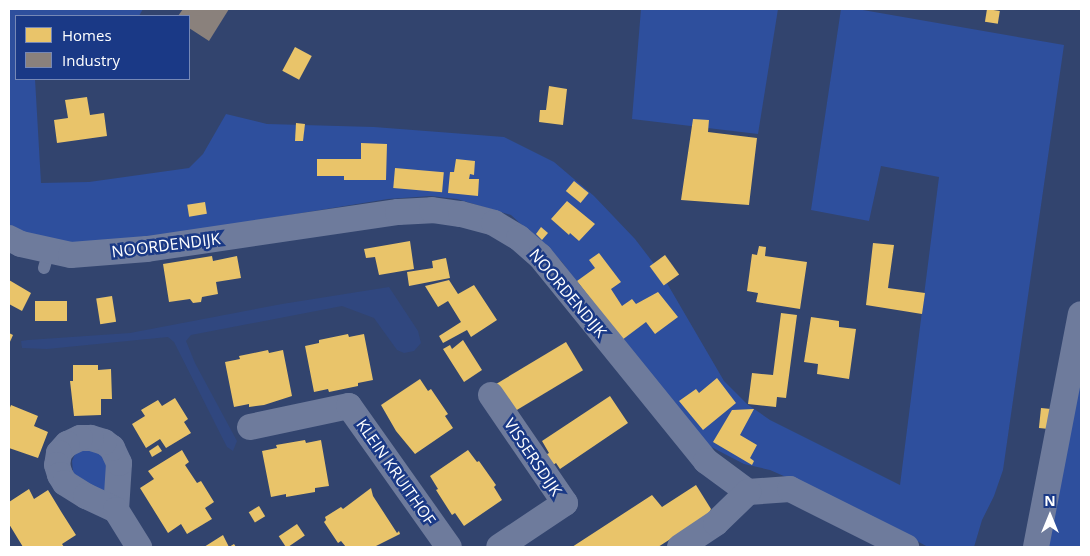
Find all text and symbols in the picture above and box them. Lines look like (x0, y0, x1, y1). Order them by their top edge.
legend (15, 15, 190, 80)
text: Homes (62, 25, 112, 45)
text: Industry (62, 50, 120, 70)
street label: NOORDENDIJK (110, 229, 222, 261)
street label: NOORDENDIJK (525, 245, 611, 341)
street label: KLEIN KRUITHOF (352, 415, 440, 529)
street label: VISSERSDIJK (500, 415, 566, 499)
north arrow (1025, 491, 1075, 541)
text: N (1044, 491, 1056, 510)

